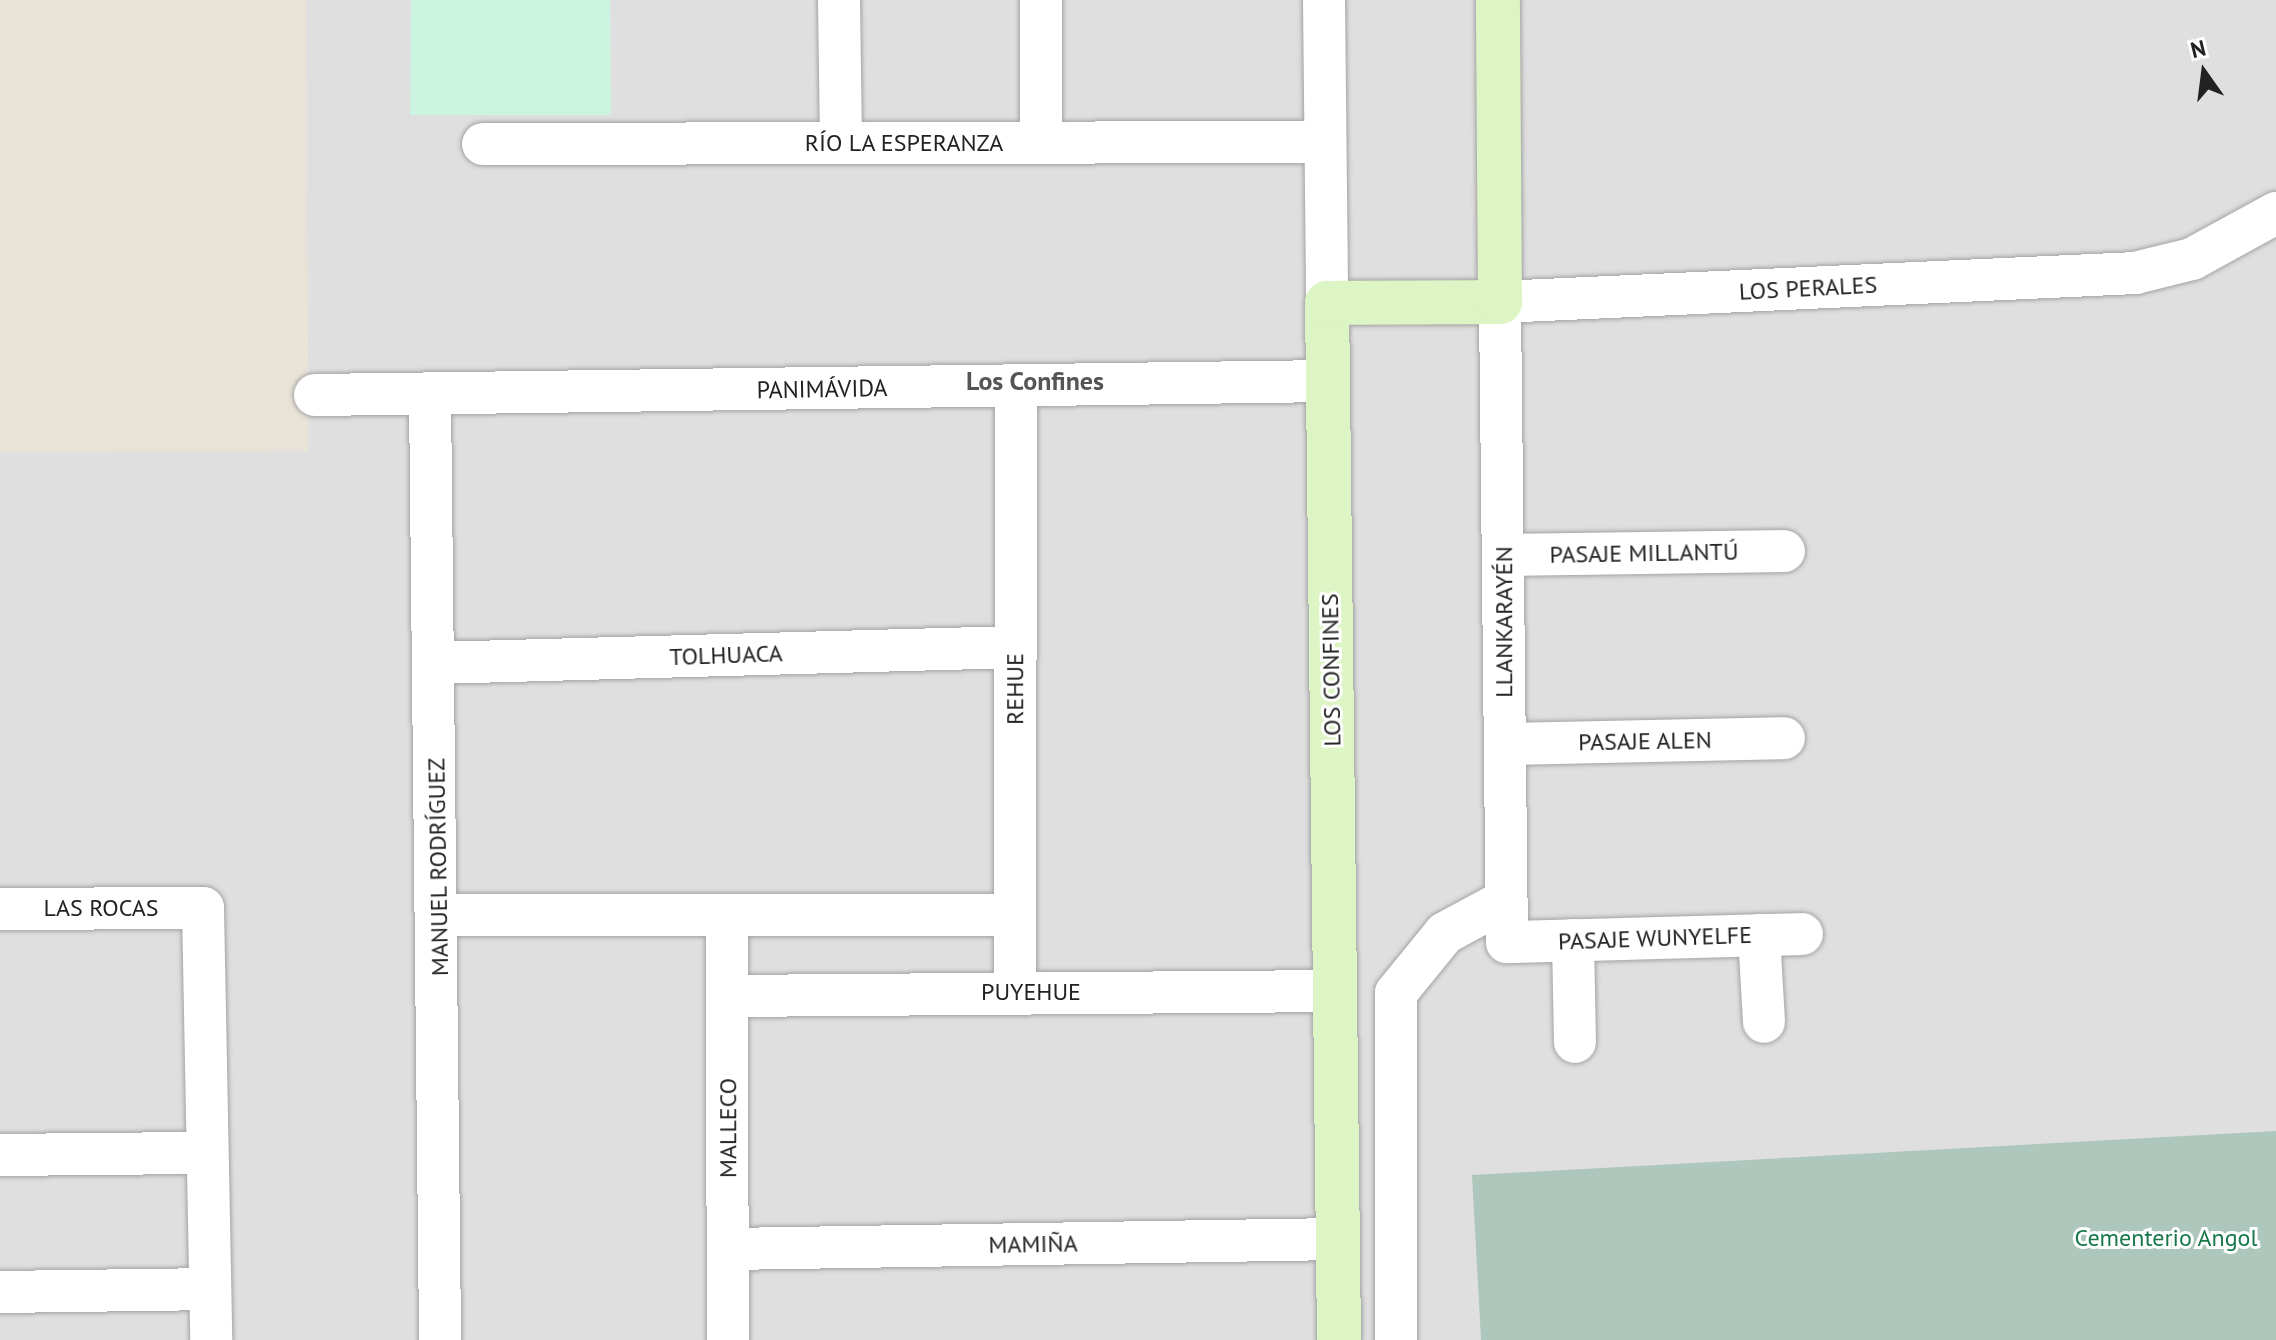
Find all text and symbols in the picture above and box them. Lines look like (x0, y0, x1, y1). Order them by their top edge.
north arrow (2164, 32, 2244, 112)
text: N (2188, 33, 2209, 64)
street label: RÍO LA ESPERANZA (804, 129, 1004, 157)
street label: LOS PERALES (1738, 270, 1878, 306)
district label: Los Confines (966, 365, 1104, 397)
street label: PANIMÁVIDA (756, 373, 888, 405)
street label: PASAJE MILLANTÚ (1549, 537, 1739, 569)
street label: LLANKARAYÉN (1490, 546, 1518, 698)
street label: LOS CONFINES (1315, 593, 1347, 747)
street label: TOLHUACA (669, 639, 783, 671)
street label: REHUE (1001, 653, 1029, 725)
street label: PASAJE ALEN (1578, 725, 1712, 757)
street label: MANUEL RODRÍGUEZ (422, 757, 454, 977)
street label: LAS ROCAS (43, 894, 159, 922)
street label: PASAJE WUNYELFE (1557, 920, 1753, 956)
street label: PUYEHUE (981, 978, 1081, 1006)
street label: MALLECO (714, 1078, 742, 1178)
park label: Cementerio Angol (2074, 1224, 2258, 1252)
street label: MAMIÑA (988, 1229, 1078, 1259)

